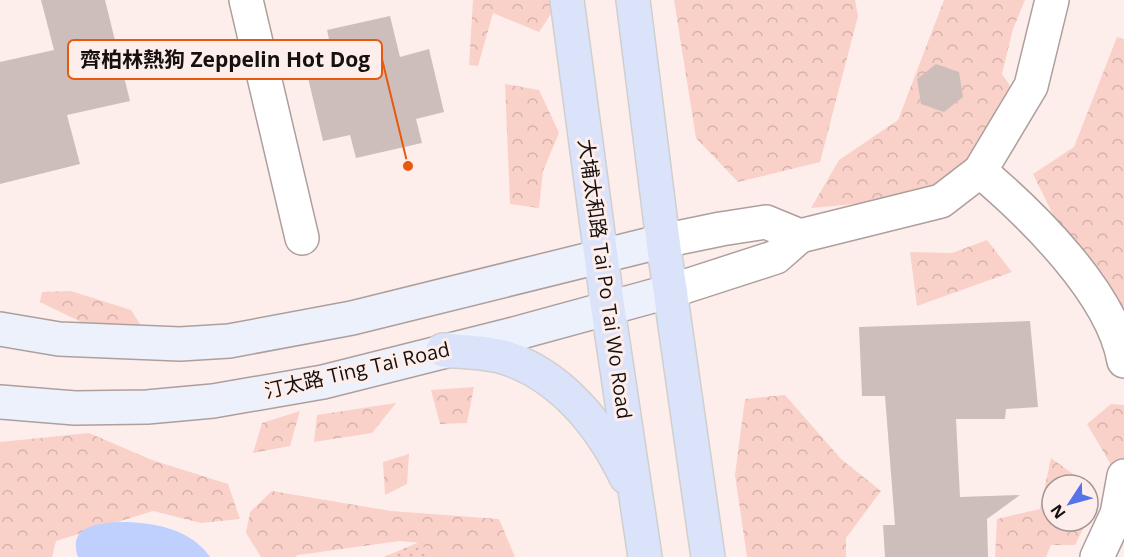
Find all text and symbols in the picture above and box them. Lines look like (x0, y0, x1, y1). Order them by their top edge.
callout: 齊柏林熱狗 Zeppelin Hot Dog (68, 40, 382, 79)
text: 齊柏林熱狗 Zeppelin Hot Dog (80, 45, 370, 73)
street label: 大埔太和路 Tai Po Tai Wo Road (572, 137, 639, 421)
street label: 汀太路 Ting Tai Road (261, 335, 452, 404)
north arrow (1040, 473, 1100, 533)
text: N (1045, 500, 1071, 524)

